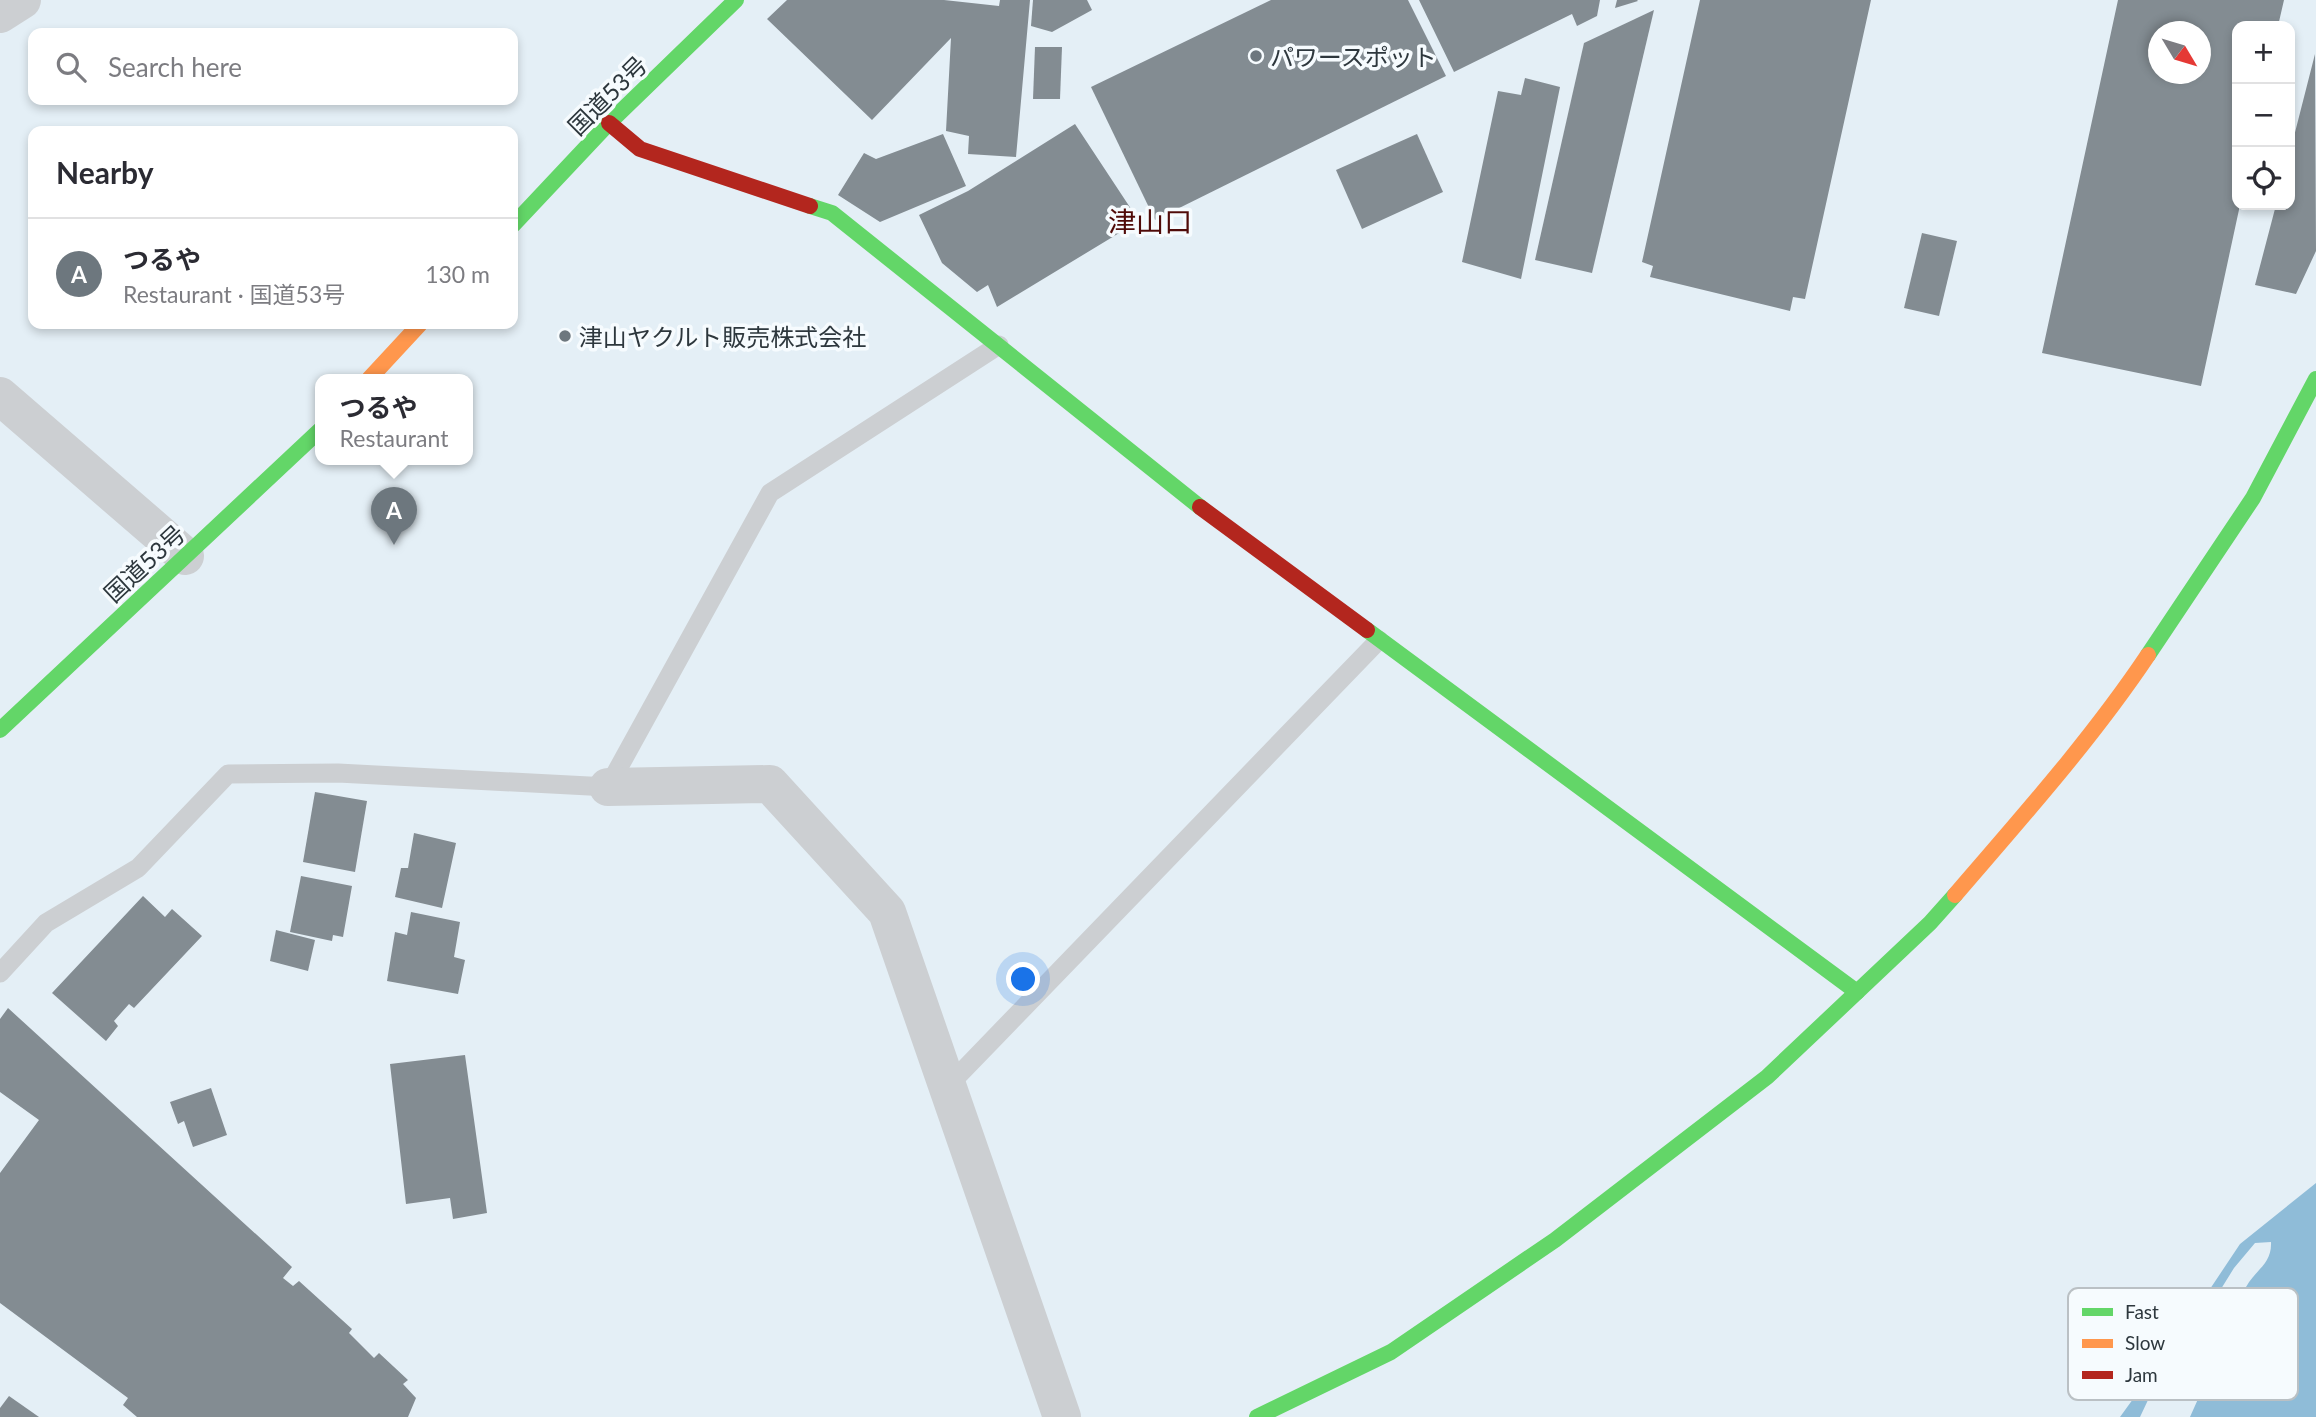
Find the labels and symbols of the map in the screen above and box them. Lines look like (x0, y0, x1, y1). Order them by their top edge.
north arrow (2148, 21, 2211, 84)
place label: パワースポット (1270, 42, 1437, 71)
marker: パワースポット (1248, 48, 1264, 64)
street label: 国道53号 (561, 49, 653, 141)
district label: 津山口 (1108, 204, 1192, 238)
place label: 津山ヤクルト販売株式会社 (579, 322, 866, 351)
marker: 津山ヤクルト販売株式会社 (557, 328, 573, 344)
pin: A (371, 487, 417, 545)
street label: 国道53号 (98, 518, 190, 608)
your location (1006, 962, 1040, 996)
legend (2068, 1288, 2298, 1400)
text: Fast (2125, 1300, 2159, 1323)
text: Slow (2125, 1331, 2165, 1354)
text: Jam (2125, 1363, 2158, 1386)

